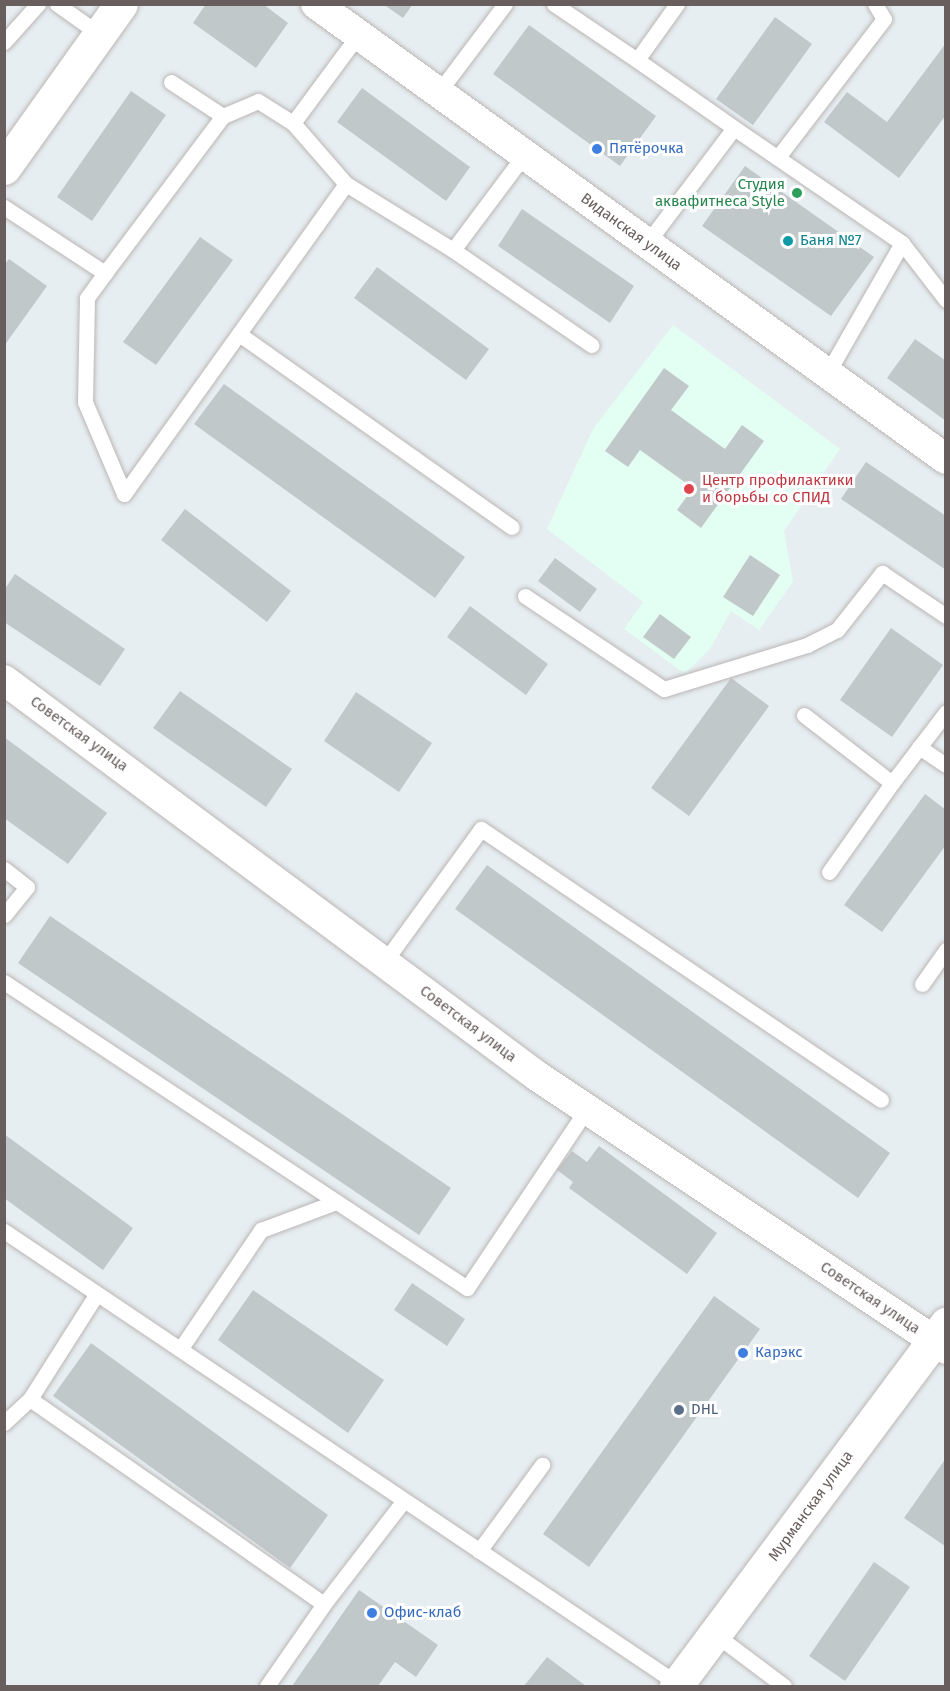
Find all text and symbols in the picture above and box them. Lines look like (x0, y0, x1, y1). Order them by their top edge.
place label: Пятёрочка (609, 140, 684, 158)
marker: Пятёрочка (590, 142, 604, 156)
place label: Студия аквафитнеса Style (655, 175, 785, 210)
marker: Студия аквафитнеса Style (790, 186, 804, 200)
street label: Виданская улица (577, 189, 685, 275)
place label: Баня №7 (800, 232, 861, 250)
marker: Баня №7 (781, 234, 795, 248)
place label: Центр профилактики и борьбы со СПИД (702, 471, 854, 506)
marker: Центр профилактики и борьбы со СПИД (680, 480, 698, 498)
street label: Советская улица (27, 693, 131, 775)
street label: Советская улица (416, 982, 520, 1066)
street label: Советская улица (817, 1258, 923, 1338)
place label: Карэкс (755, 1344, 803, 1362)
marker: Карэкс (736, 1346, 750, 1360)
place label: DHL (691, 1401, 718, 1419)
marker: DHL (672, 1403, 686, 1417)
street label: Мурманская улица (765, 1447, 857, 1565)
place label: Офис-клаб (384, 1604, 461, 1622)
marker: Офис-клаб (365, 1606, 379, 1620)

